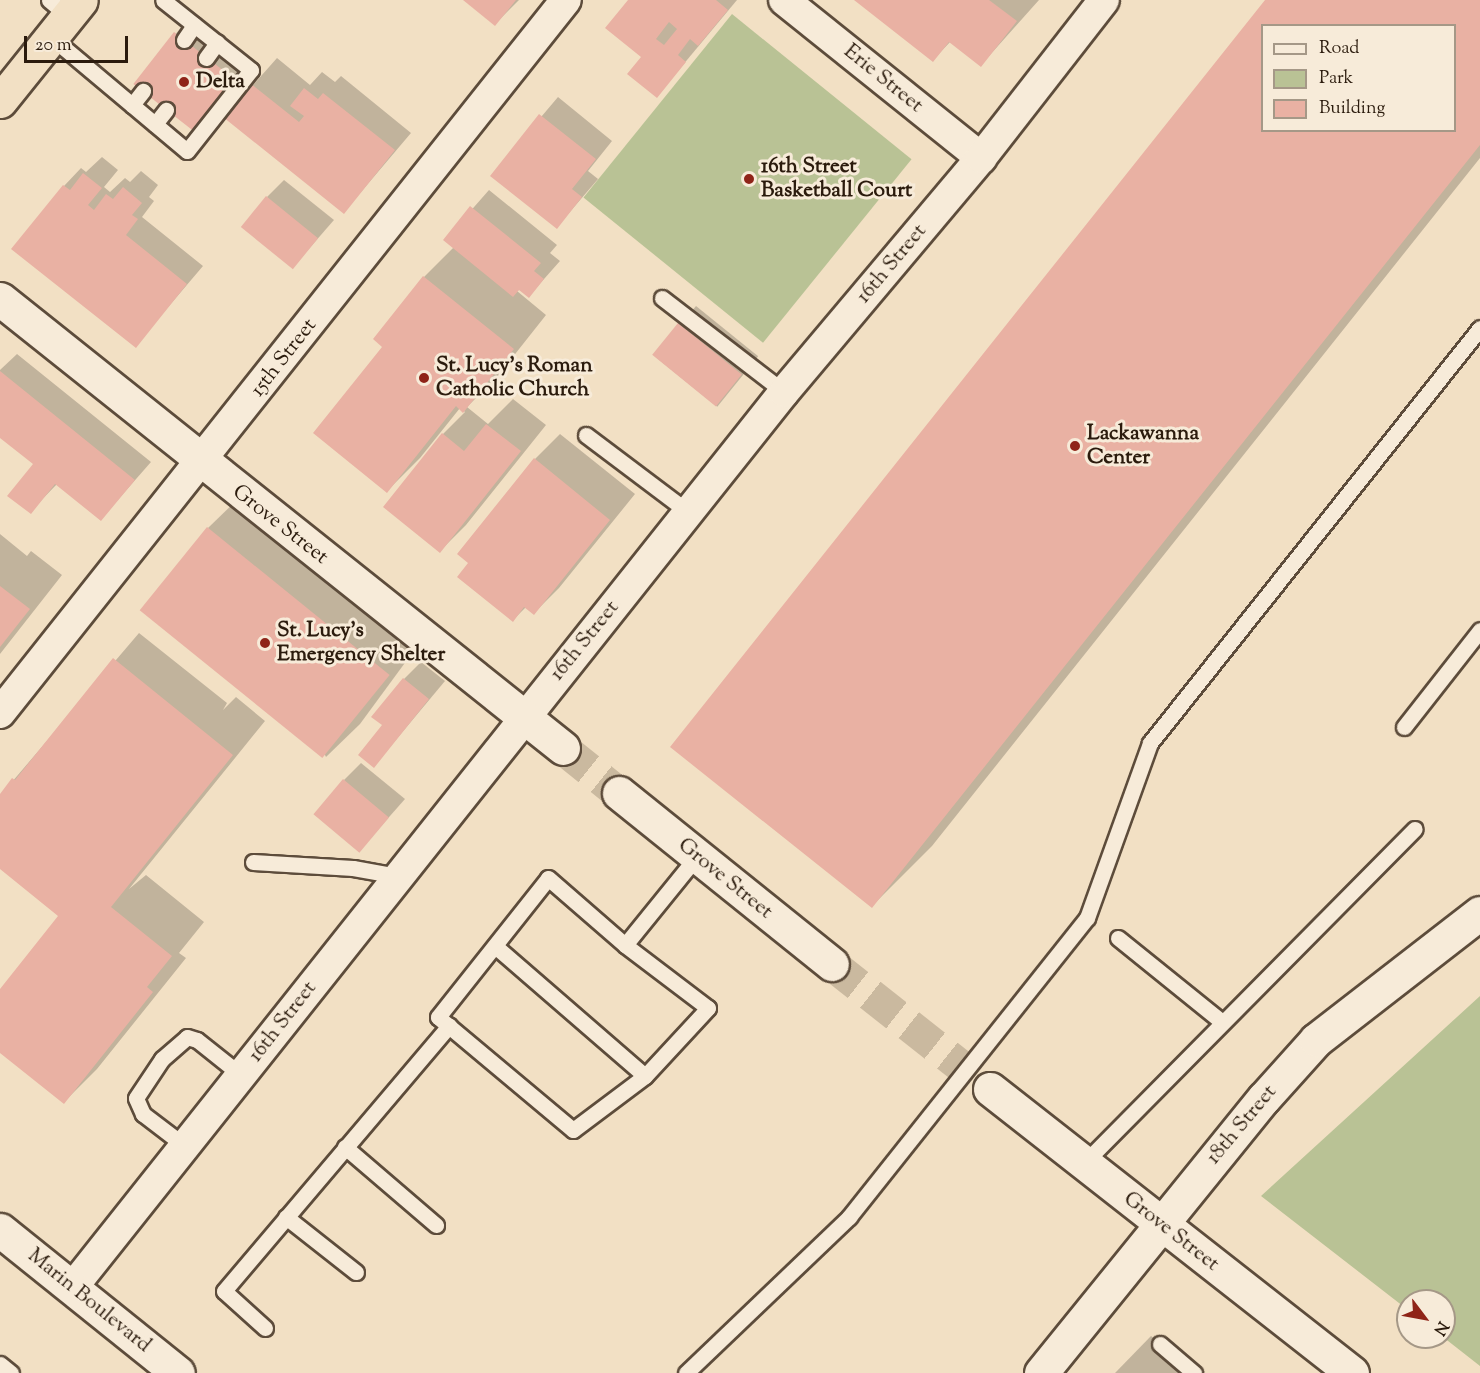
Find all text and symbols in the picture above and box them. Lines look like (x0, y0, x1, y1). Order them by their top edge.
scale bar (27, 24, 130, 62)
legend (1261, 24, 1456, 132)
text: 20 m (35, 33, 72, 59)
text: Road (1319, 36, 1359, 62)
street label: Erie Street (838, 39, 928, 119)
text: Park (1319, 66, 1353, 92)
place label: Delta (196, 69, 245, 95)
marker: Delta (177, 75, 191, 89)
text: Building (1319, 96, 1385, 122)
place label: 16th Street Basketball Court (761, 154, 912, 204)
marker: 16th Street Basketball Court (742, 172, 756, 186)
street label: 16th Street (852, 219, 932, 309)
street label: 15th Street (246, 314, 322, 402)
place label: St. Lucy's Roman Catholic Church (436, 353, 593, 403)
marker: St. Lucy's Roman Catholic Church (417, 371, 431, 385)
place label: Lackawanna Center (1087, 421, 1199, 471)
marker: Lackawanna Center (1068, 439, 1082, 453)
street label: Grove Street (227, 480, 333, 570)
street label: 16th Street (545, 596, 625, 686)
place label: St. Lucy's Emergency Shelter (277, 618, 445, 668)
marker: St. Lucy's Emergency Shelter (258, 636, 272, 650)
street label: Grove Street (672, 833, 778, 925)
street label: 16th Street (244, 977, 322, 1067)
street label: 18th Street (1202, 1080, 1282, 1170)
street label: Grove Street (1118, 1187, 1224, 1277)
street label: Marin Boulevard (22, 1244, 156, 1358)
north arrow (1396, 1289, 1456, 1349)
text: N (1427, 1316, 1453, 1339)

